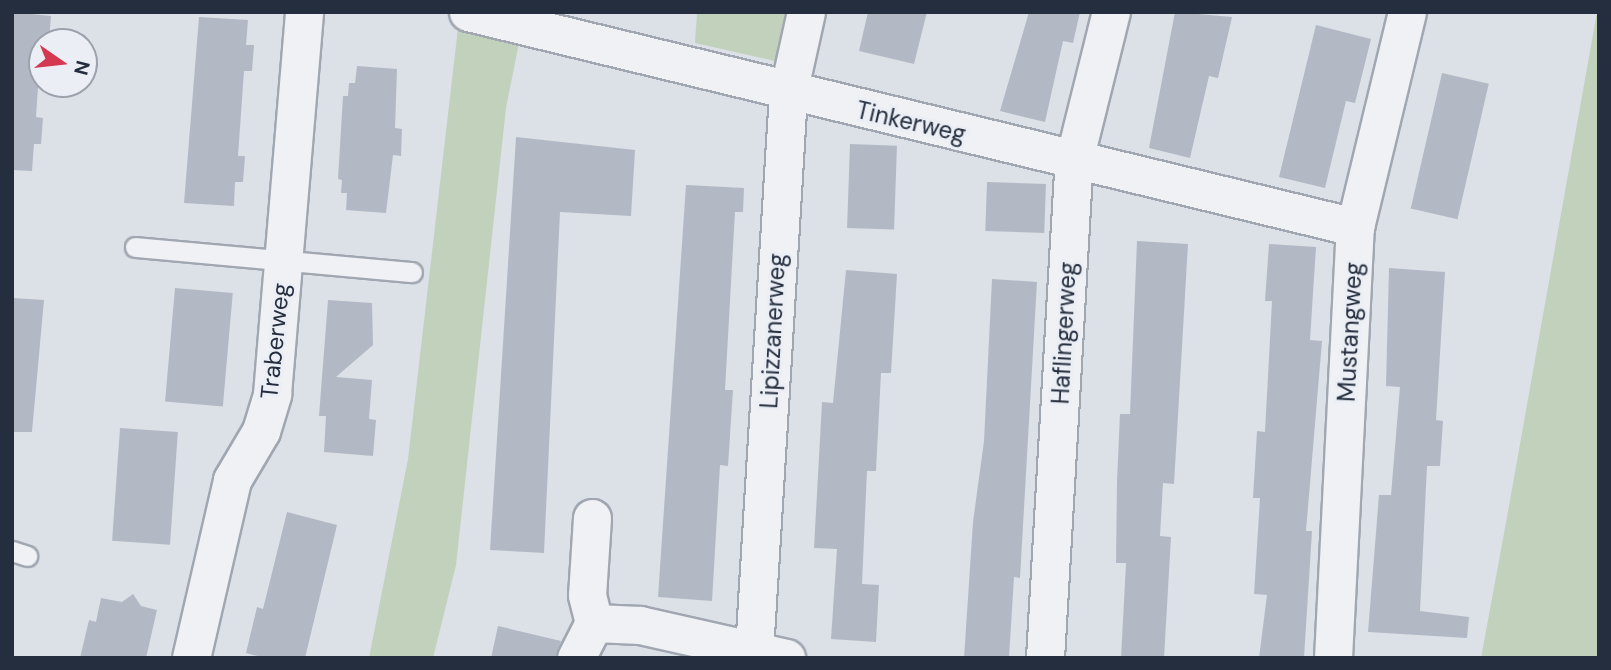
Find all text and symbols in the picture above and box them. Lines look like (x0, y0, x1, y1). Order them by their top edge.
north arrow (28, 28, 98, 98)
text: N (68, 58, 96, 77)
street label: Tinkerweg (853, 95, 969, 149)
street label: Lipizzanerweg (755, 253, 791, 409)
street label: Haflingerweg (1046, 261, 1082, 405)
street label: Mustangweg (1332, 261, 1368, 403)
street label: Traberweg (255, 282, 295, 400)

